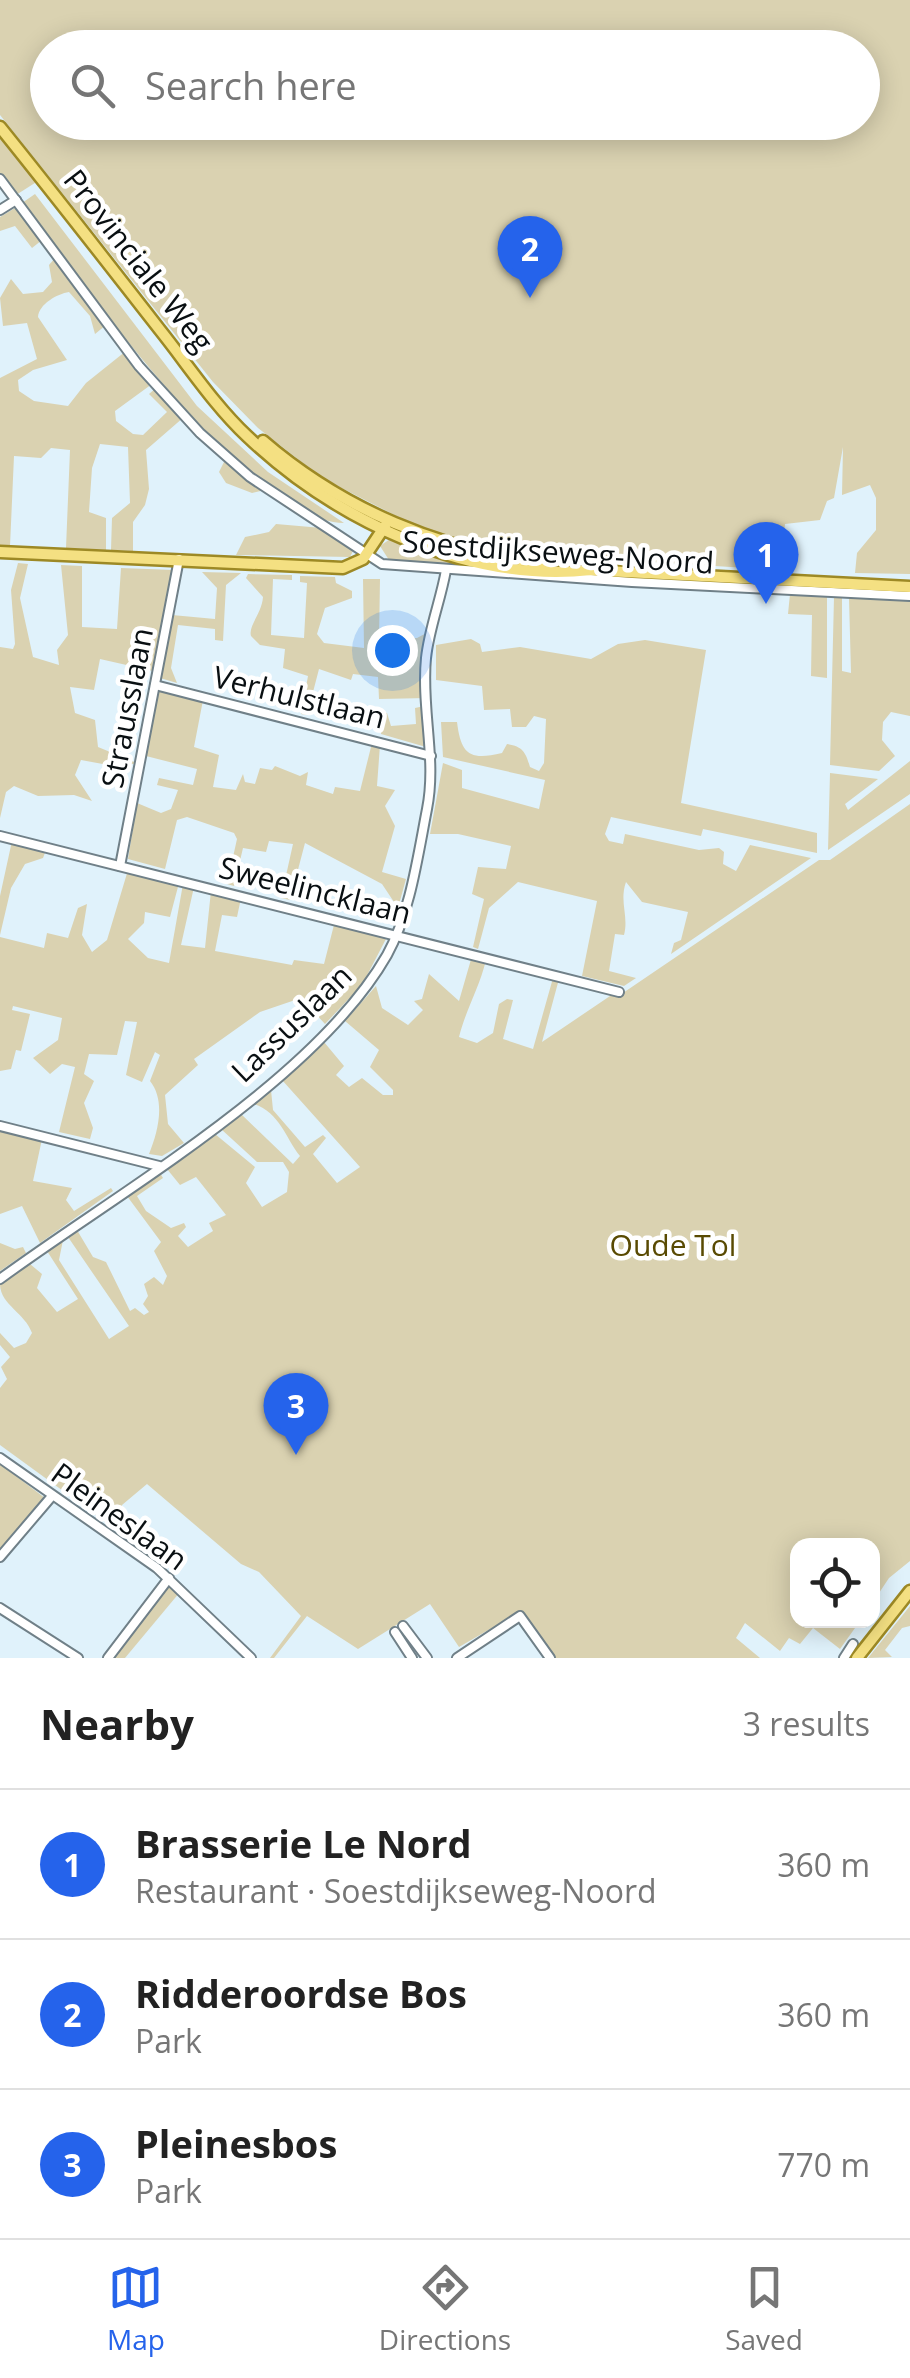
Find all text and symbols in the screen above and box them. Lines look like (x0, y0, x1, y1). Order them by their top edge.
search box (30, 30, 880, 140)
icon: search (65, 58, 120, 113)
text: Search here (145, 59, 357, 111)
street label: Provinciale Weg (55, 160, 223, 360)
pin: 2 (498, 216, 562, 298)
street label: Soestdijkseweg-Noord (401, 520, 715, 583)
pin: 1 (734, 522, 798, 604)
street label: Strausslaan (91, 624, 162, 791)
your location (367, 625, 418, 676)
street label: Verhulstlaan (209, 655, 390, 738)
street label: Sweelincklaan (215, 846, 416, 933)
street label: Lassuslaan (222, 955, 360, 1091)
park label: Oude Tol (610, 1224, 736, 1265)
pin: 3 (264, 1372, 328, 1455)
street label: Pleineslaan (44, 1453, 196, 1579)
map controls (790, 1538, 880, 1628)
button: locate (790, 1538, 880, 1628)
text: Nearby (40, 1695, 194, 1752)
text: 3 results (743, 1702, 870, 1745)
text: Brasserie Le Nord (135, 1817, 472, 1869)
text: 1 (63, 1843, 82, 1886)
text: 360 m (777, 1843, 870, 1886)
text: Restaurant · Soestdijkseweg-Noord (135, 1869, 657, 1912)
text: Ridderoordse Bos (135, 1967, 467, 2019)
text: 2 (63, 1993, 82, 2036)
text: 360 m (777, 1993, 870, 2036)
text: Park (135, 2019, 202, 2062)
text: Pleinesbos (135, 2117, 337, 2169)
text: 3 (63, 2143, 82, 2186)
text: 770 m (777, 2143, 870, 2186)
text: Park (135, 2169, 202, 2212)
tab: Map (107, 2260, 165, 2358)
tab: Directions (379, 2260, 511, 2358)
tab: Saved (725, 2260, 803, 2358)

